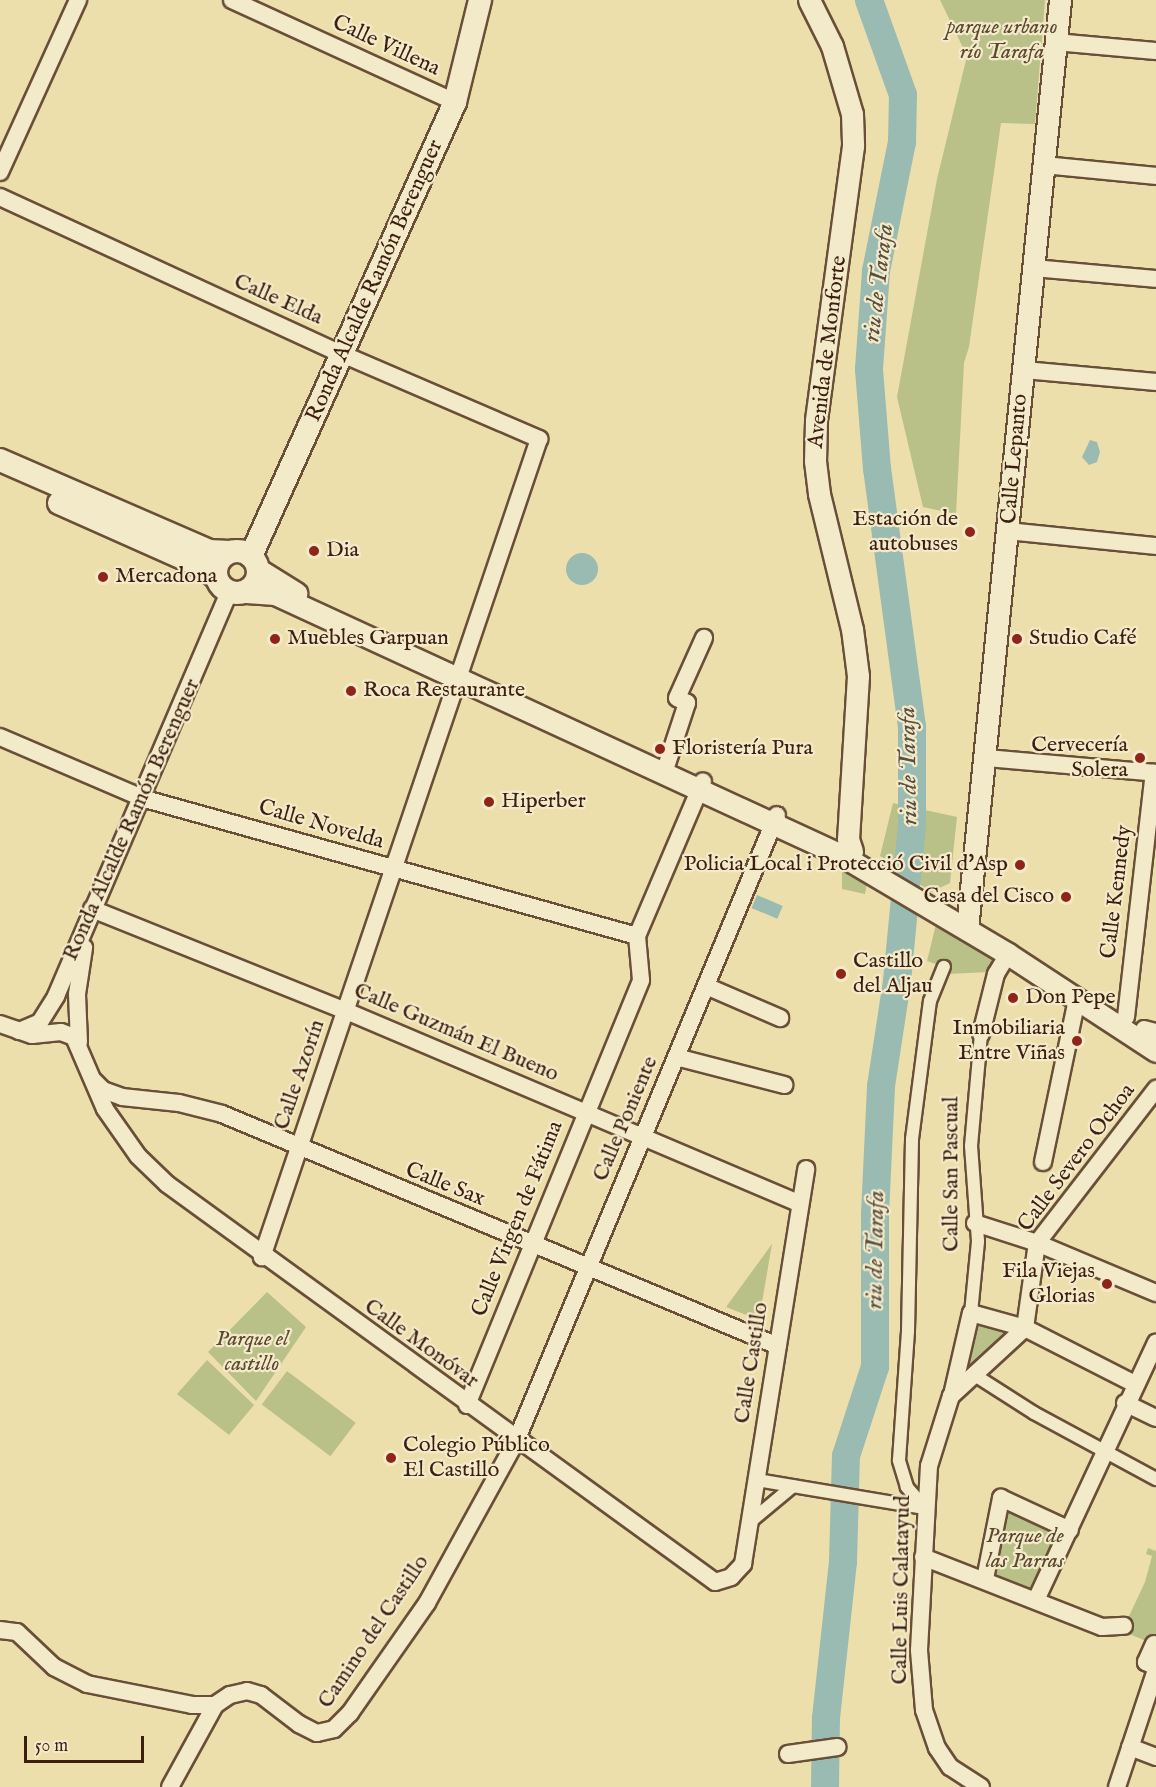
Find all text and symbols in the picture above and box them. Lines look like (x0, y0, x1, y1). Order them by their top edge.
street label: Calle Villena (328, 10, 444, 82)
park label: parque urbano río Tarafa (946, 14, 1058, 66)
street label: Ronda Alcalde Ramón Berenguer (301, 136, 449, 426)
water label: riu de Tarafa (857, 222, 901, 344)
street label: Avenida de Monforte (803, 254, 853, 450)
street label: Calle Elda (229, 269, 327, 331)
street label: Calle Lepanto (996, 393, 1034, 525)
place label: Estación de autobuses (853, 506, 958, 558)
marker: Estación de autobuses (963, 525, 977, 539)
place label: Dia (326, 538, 359, 564)
marker: Dia (307, 544, 321, 558)
place label: Mercadona (115, 564, 217, 590)
marker: Mercadona (96, 570, 110, 584)
place label: Muebles Garpuan (287, 626, 449, 652)
place label: Studio Café (1029, 626, 1137, 652)
marker: Muebles Garpuan (268, 632, 282, 646)
marker: Studio Café (1010, 632, 1024, 646)
street label: Ronda Alcalde Ramón Berenguer (58, 675, 206, 965)
place label: Roca Restaurante (363, 678, 525, 704)
marker: Roca Restaurante (344, 684, 358, 698)
water label: riu de Tarafa (894, 706, 924, 826)
place label: Cervecería Solera (1031, 732, 1128, 784)
place label: Floristería Pura (672, 736, 813, 762)
marker: Floristería Pura (653, 742, 667, 756)
marker: Cervecería Solera (1133, 751, 1147, 765)
place label: Hiperber (501, 789, 586, 815)
street label: Calle Novelda (255, 795, 387, 855)
marker: Hiperber (482, 795, 496, 809)
street label: Calle Kennedy (1096, 824, 1138, 960)
place label: Policia Local i Protecció Civil d'Asp (683, 852, 1008, 878)
marker: Policia Local i Protecció Civil d'Asp (1013, 858, 1027, 872)
place label: Casa del Cisco (924, 884, 1054, 910)
marker: Casa del Cisco (1059, 890, 1073, 904)
place label: Castillo del Aljau (853, 948, 933, 999)
marker: Castillo del Aljau (834, 967, 848, 981)
street label: Calle Guzmán El Bueno (350, 978, 562, 1088)
place label: Don Pepe (1025, 985, 1116, 1011)
marker: Don Pepe (1006, 991, 1020, 1005)
place label: Inmobiliaria Entre Viñas (953, 1015, 1065, 1066)
street label: Calle Azorín (269, 1017, 331, 1133)
marker: Inmobiliaria Entre Viñas (1070, 1034, 1084, 1048)
street label: Calle Poniente (588, 1053, 664, 1185)
street label: Calle Severo Ochoa (1013, 1079, 1141, 1237)
street label: Calle San Pascual (939, 1096, 965, 1252)
street label: Calle Virgen de Fátima (467, 1117, 569, 1321)
street label: Calle Sax (401, 1157, 489, 1213)
water label: riu de Tarafa (861, 1190, 891, 1310)
place label: Fila Viejas Glorias (1002, 1258, 1095, 1310)
marker: Fila Viejas Glorias (1100, 1277, 1114, 1291)
street label: Calle Monóvar (359, 1294, 483, 1394)
street label: Calle Castillo (729, 1301, 775, 1425)
park label: Parque el castillo (216, 1326, 288, 1378)
place label: Colegio Público El Castillo (403, 1432, 550, 1484)
marker: Colegio Público El Castillo (384, 1451, 398, 1465)
street label: Calle Luis Calatayud (887, 1495, 917, 1685)
park label: Parque de las Parras (986, 1523, 1064, 1574)
street label: Camino del Castillo (313, 1550, 435, 1714)
scale bar (27, 1724, 147, 1762)
text: 50 m (35, 1735, 68, 1758)

